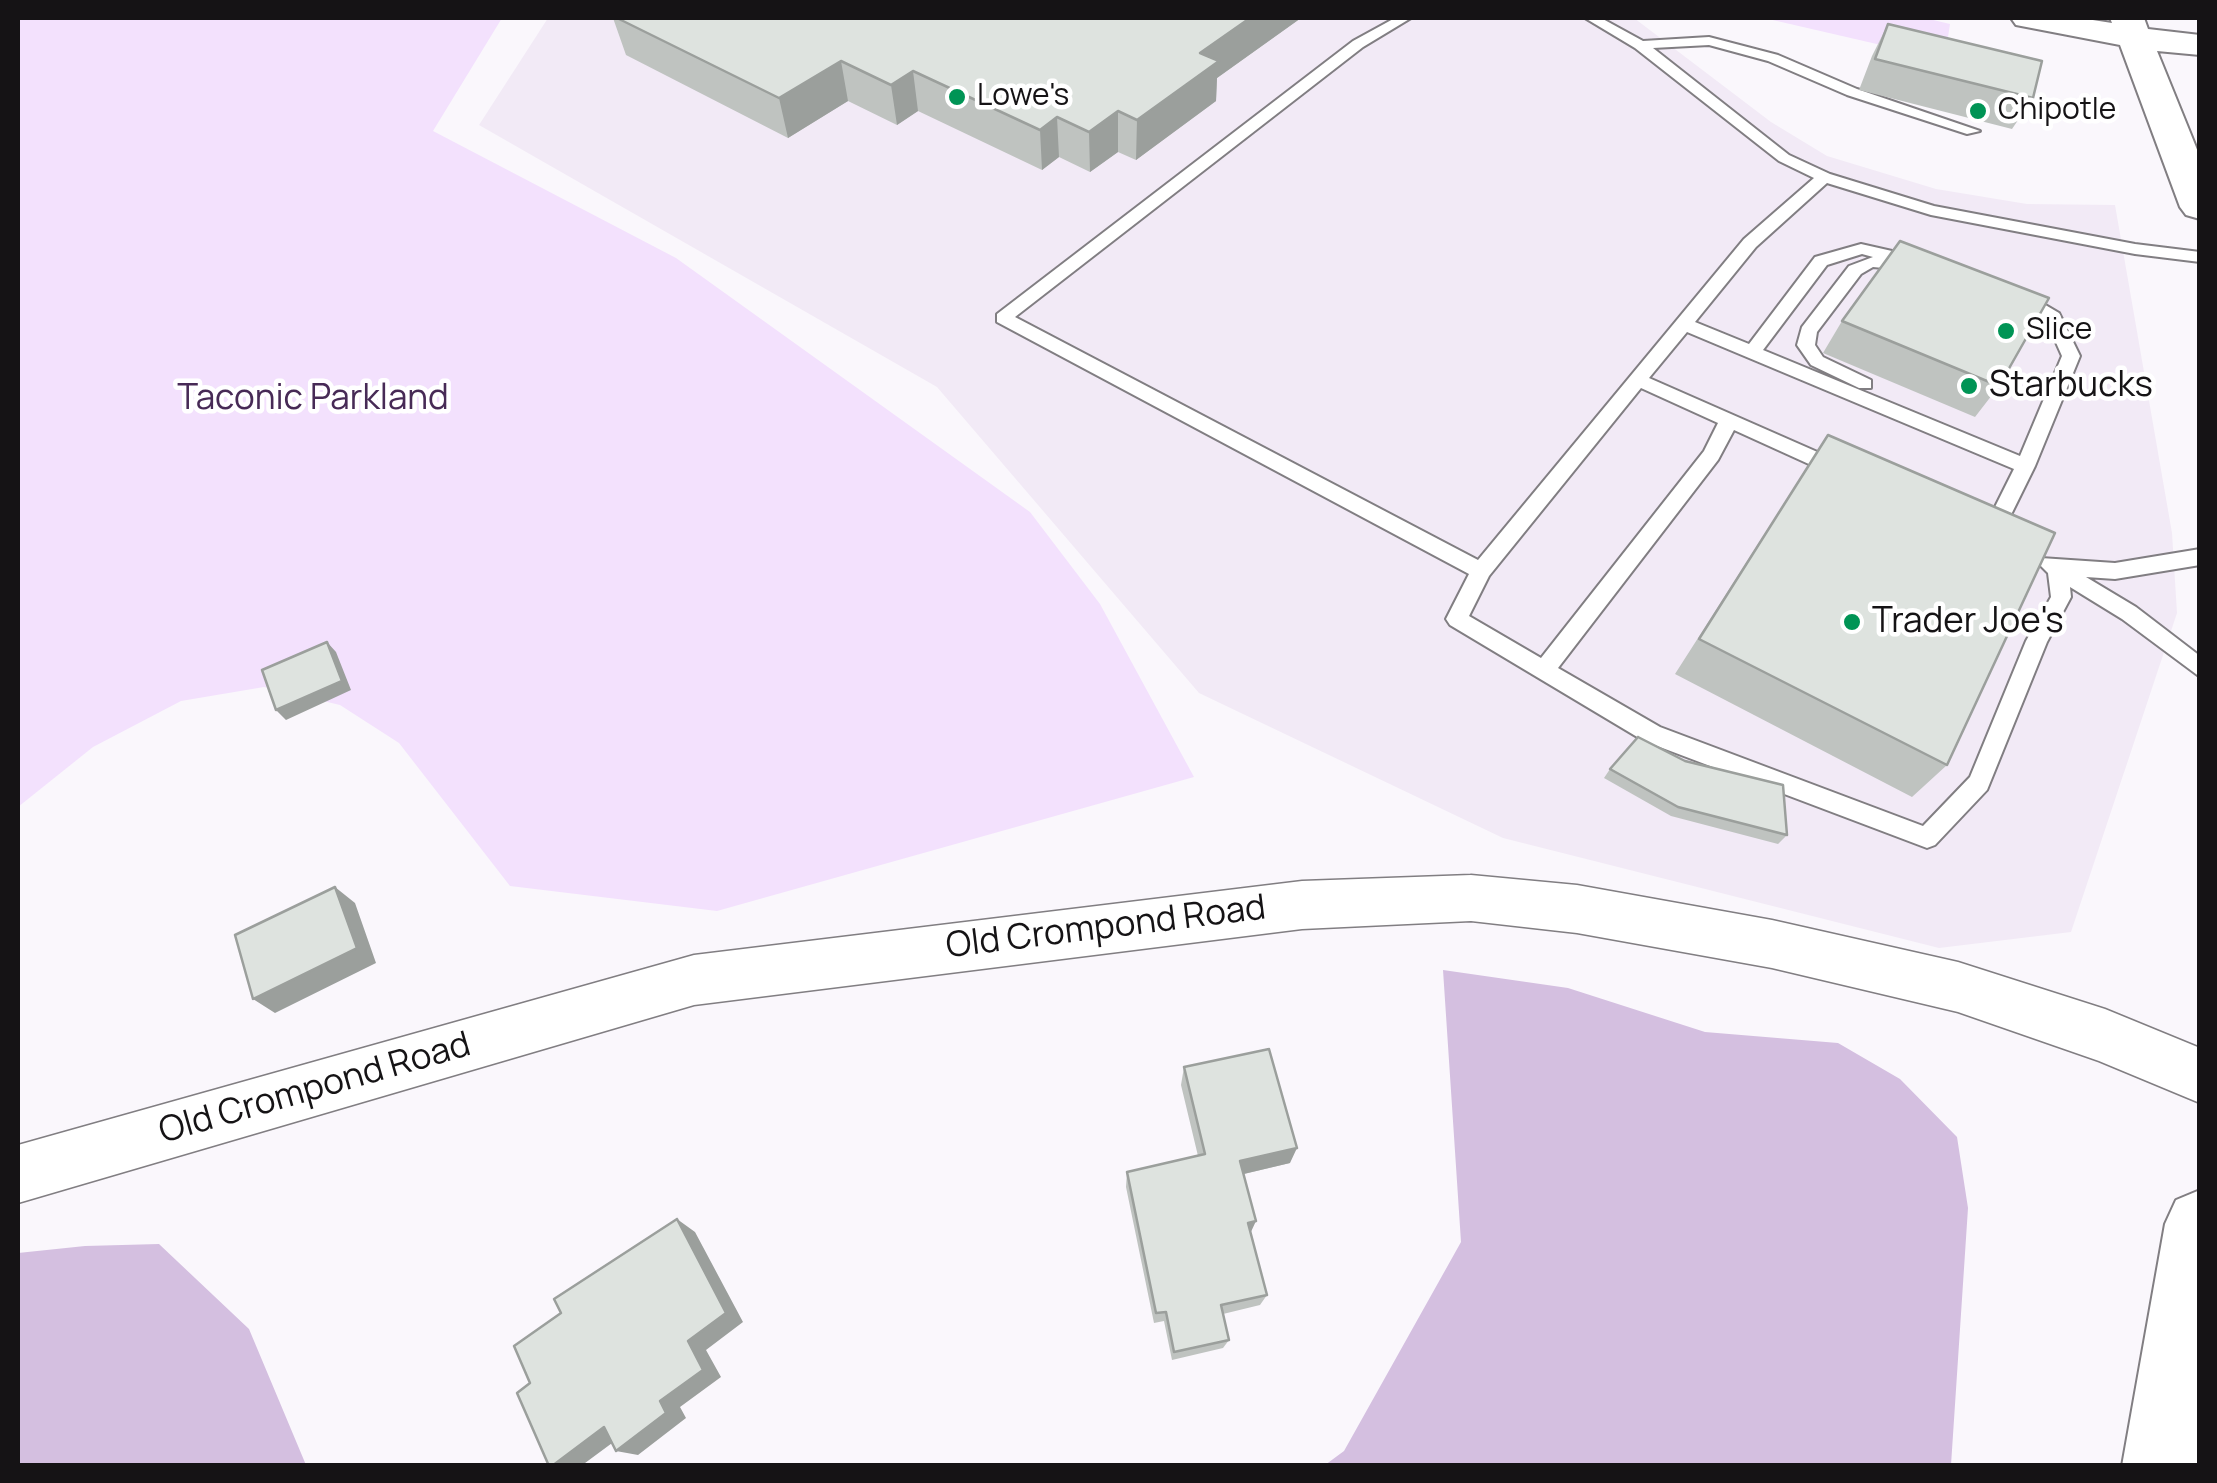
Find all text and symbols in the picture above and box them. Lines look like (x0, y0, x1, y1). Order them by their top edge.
place label: Lowe's (977, 79, 1069, 115)
marker: Lowe's (946, 86, 968, 108)
place label: Chipotle (1998, 93, 2116, 129)
marker: Chipotle (1967, 100, 1989, 122)
place label: Slice (2026, 313, 2092, 349)
marker: Slice (1995, 320, 2017, 342)
place label: Starbucks (1989, 365, 2153, 407)
marker: Starbucks (1958, 375, 1980, 397)
park label: Taconic Parkland (177, 378, 449, 420)
place label: Trader Joe's (1872, 601, 2064, 643)
marker: Trader Joe's (1841, 611, 1863, 633)
street label: Old Crompond Road (944, 888, 1268, 968)
street label: Old Crompond Road (155, 1024, 475, 1154)

